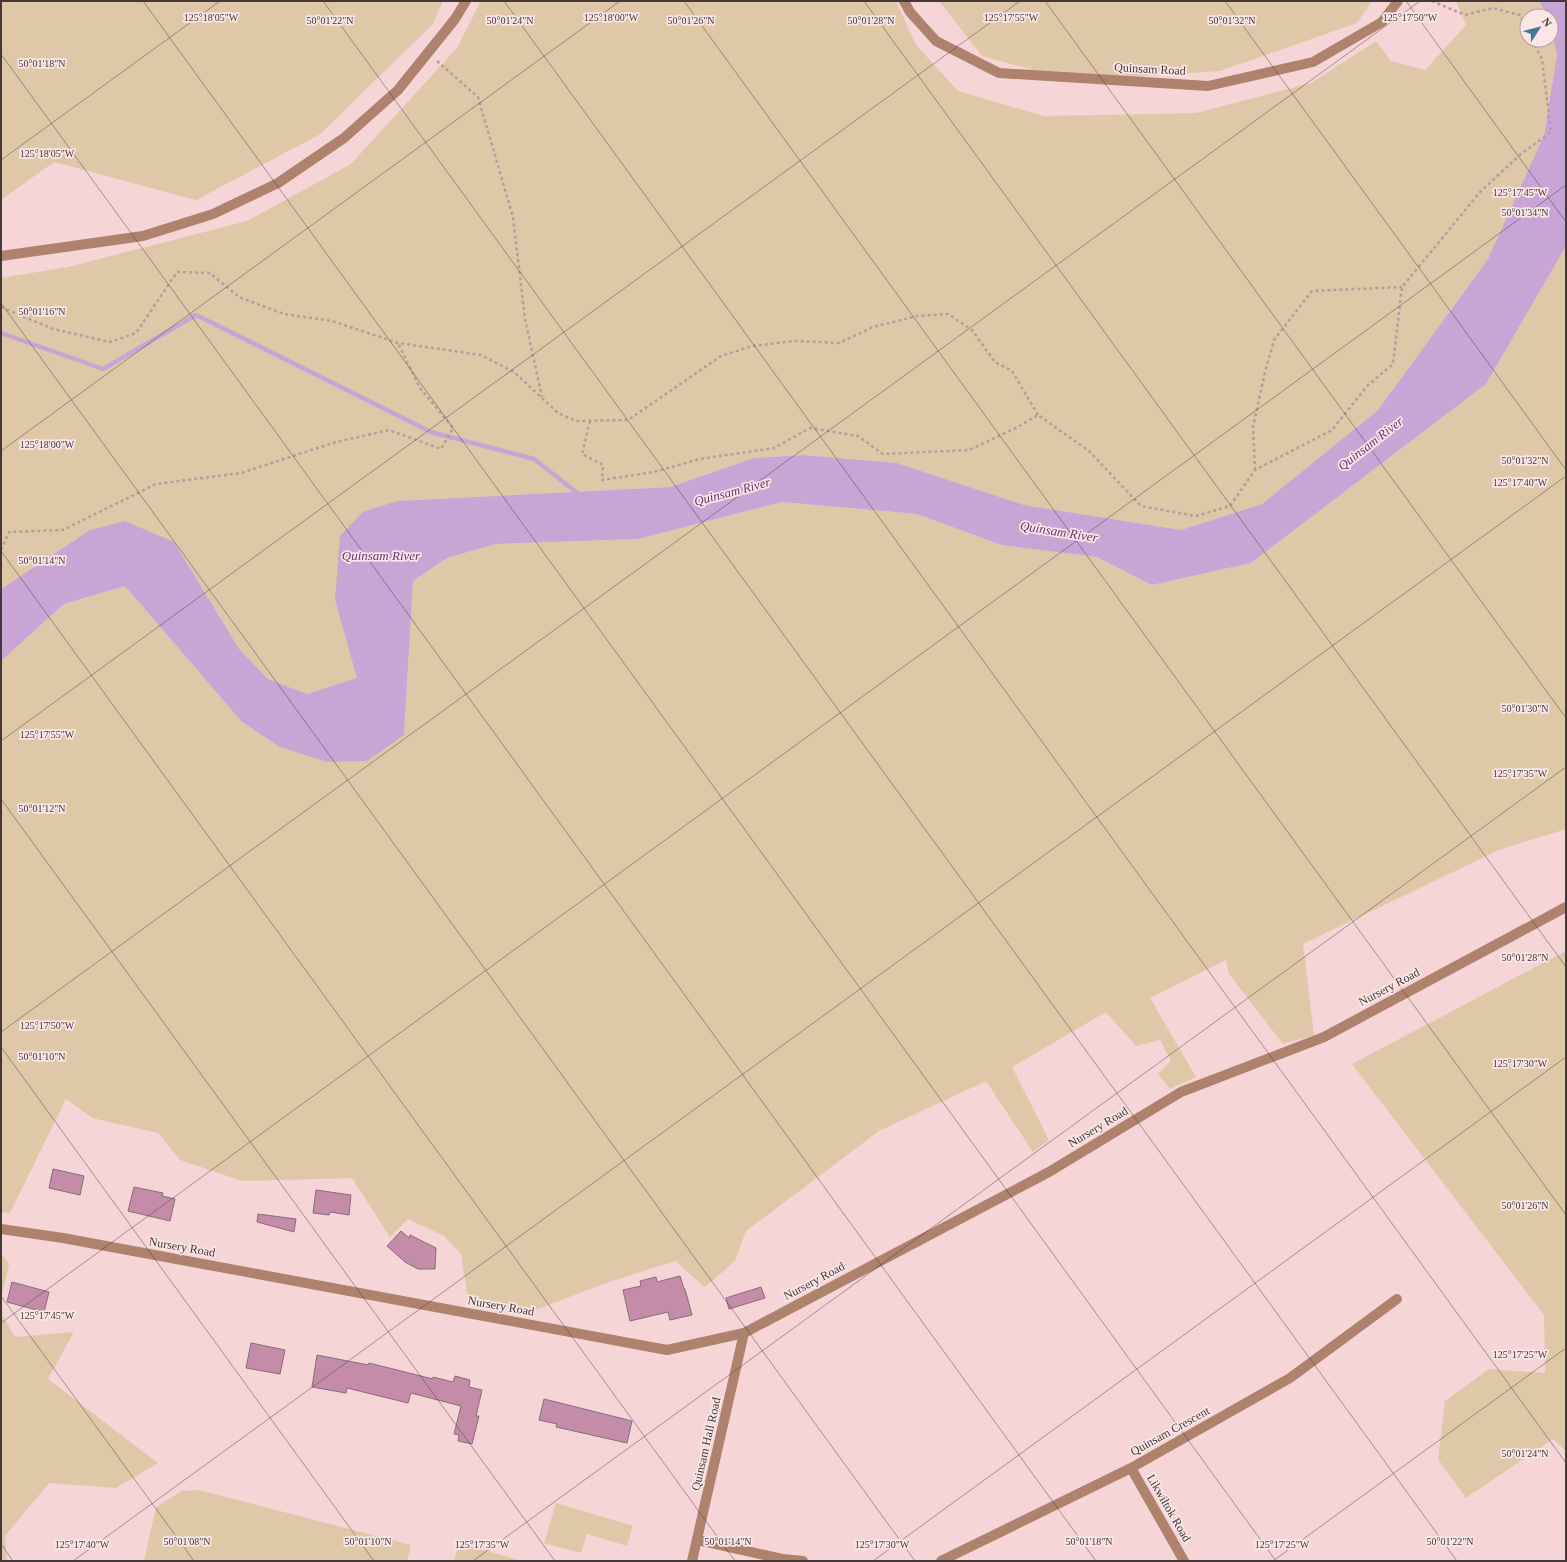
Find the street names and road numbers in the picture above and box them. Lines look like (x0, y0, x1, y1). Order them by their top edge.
street label: Quinsam Road (1114, 60, 1186, 78)
street label: Nursery Road (1356, 965, 1422, 1009)
street label: Nursery Road (1066, 1104, 1130, 1150)
street label: Nursery Road (148, 1234, 216, 1260)
street label: Nursery Road (781, 1259, 847, 1303)
street label: Nursery Road (467, 1293, 535, 1319)
street label: Quinsam Hall Road (688, 1396, 724, 1492)
street label: Quinsam Crescent (1128, 1403, 1213, 1459)
street label: Likwiltok Road (1144, 1472, 1194, 1544)

